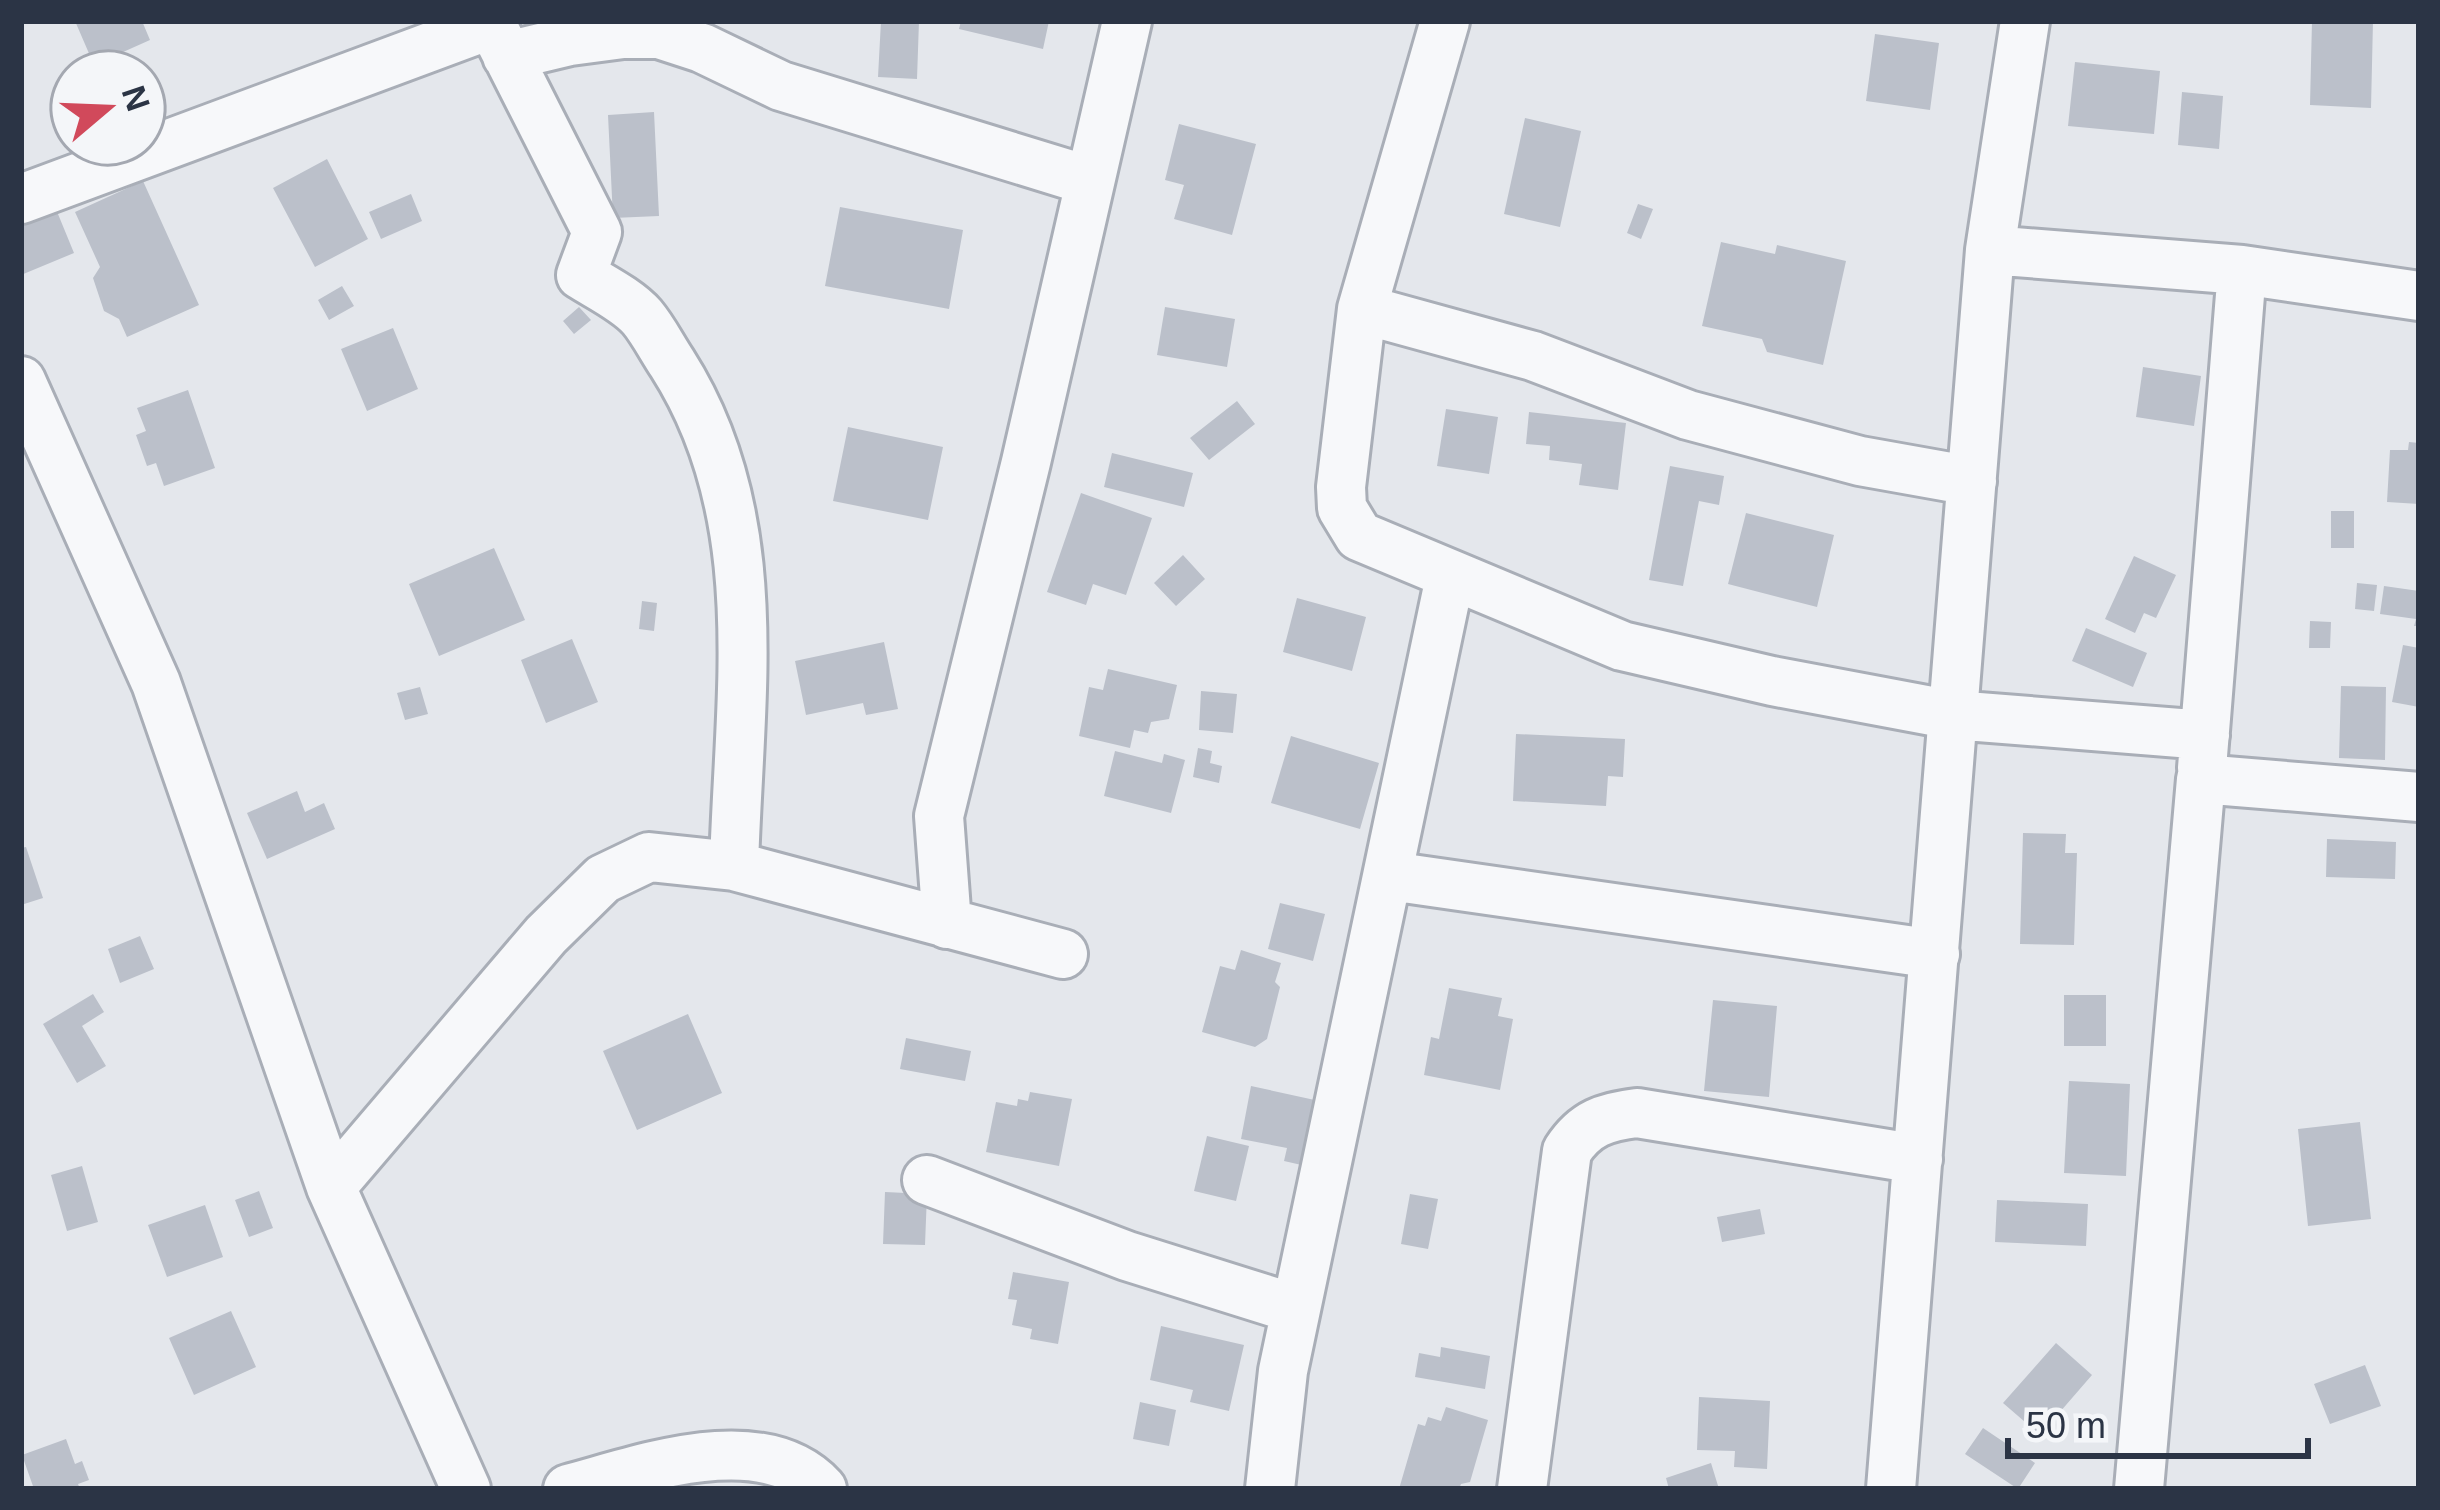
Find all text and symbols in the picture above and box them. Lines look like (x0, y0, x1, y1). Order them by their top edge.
north arrow (48, 48, 168, 168)
text: N (115, 81, 157, 116)
scale bar (2008, 1384, 2308, 1458)
text: 50 m (2026, 1405, 2106, 1446)

